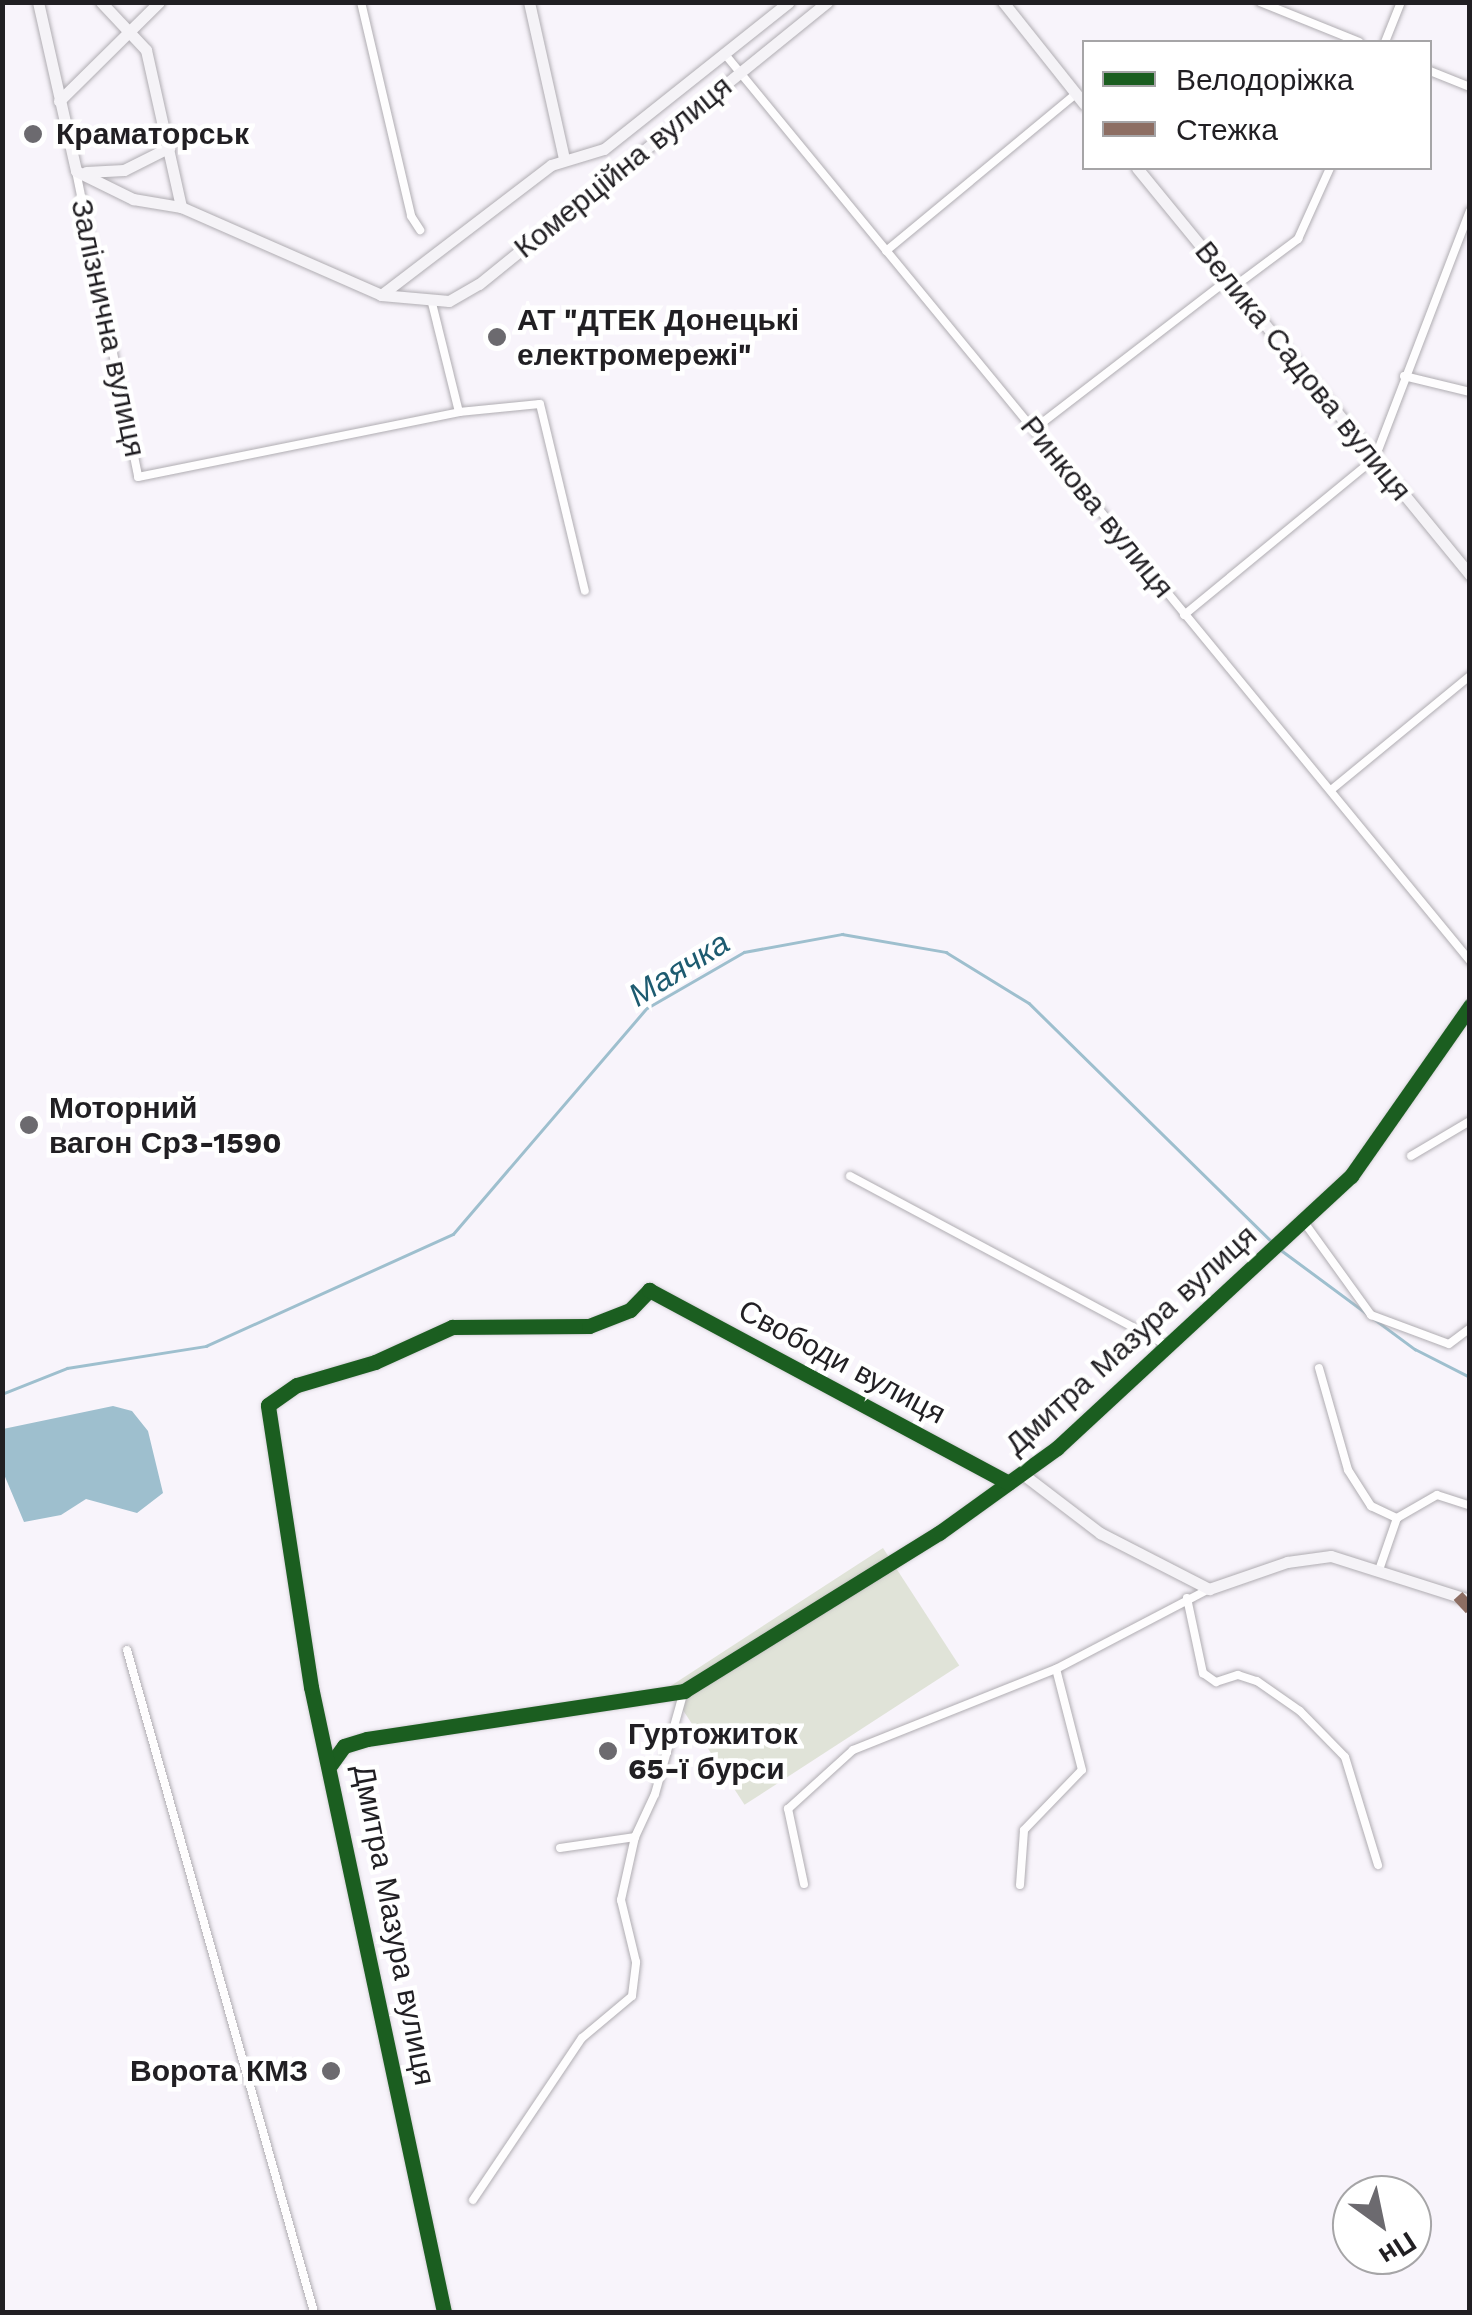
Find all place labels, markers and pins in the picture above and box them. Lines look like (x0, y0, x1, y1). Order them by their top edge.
place label: Краматорськ (56, 116, 249, 152)
marker: Краматорськ (20, 121, 46, 147)
place label: АТ "ДТЕК Донецькі електромережі" (517, 302, 799, 372)
marker: АТ "ДТЕК Донецькі електромережі" (486, 326, 508, 348)
place label: Моторний вагон Ср3-1590 (49, 1090, 281, 1160)
marker: Моторний вагон Ср3-1590 (18, 1114, 40, 1136)
place label: Гуртожиток 65-ї бурси (628, 1716, 798, 1786)
marker: Гуртожиток 65-ї бурси (597, 1740, 619, 1762)
place label: Ворота КМЗ (130, 2053, 308, 2089)
marker: Ворота КМЗ (318, 2058, 344, 2084)

